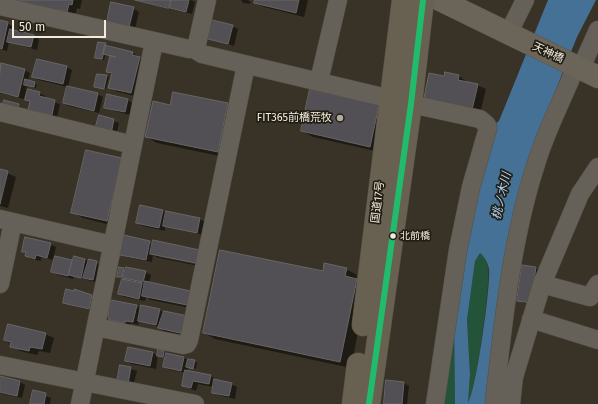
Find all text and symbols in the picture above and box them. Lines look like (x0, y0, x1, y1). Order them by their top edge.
scale bar (14, 12, 108, 38)
text: 50 m (19, 20, 45, 34)
street label: 天神橋 (530, 40, 566, 66)
place label: FIT365前橋荒牧 (257, 111, 332, 125)
marker: FIT365前橋荒牧 (335, 113, 345, 123)
water label: 桃ノ木川 (490, 171, 514, 221)
street label: 国道17号 (369, 180, 387, 224)
place label: 北前橋 (400, 230, 430, 242)
marker: 北前橋 (388, 231, 398, 241)

